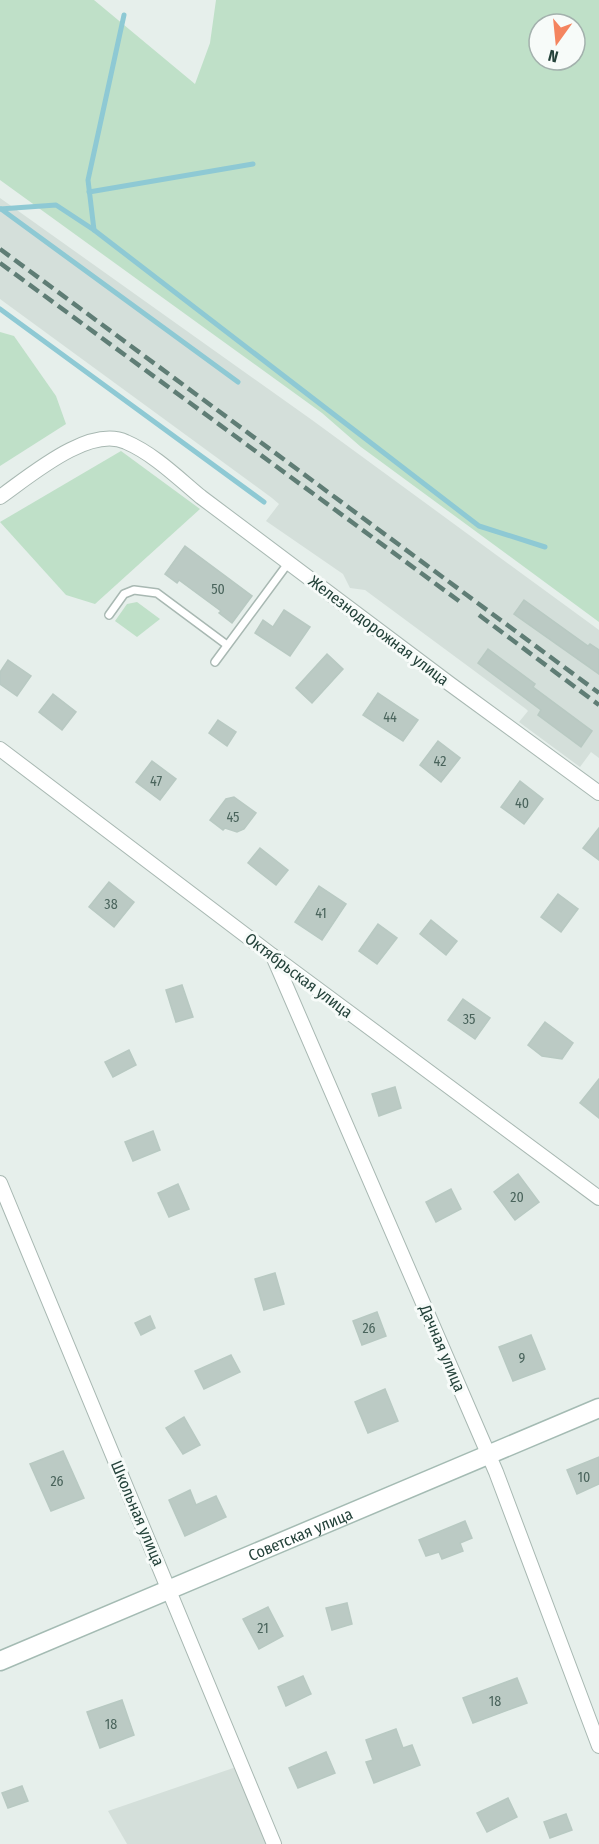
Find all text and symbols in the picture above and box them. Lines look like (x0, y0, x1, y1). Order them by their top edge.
north arrow (527, 12, 587, 72)
text: N (546, 46, 560, 66)
street label: Железнодорожная улица (305, 571, 453, 689)
house number: 50 (211, 581, 225, 598)
house number: 44 (383, 709, 397, 726)
house number: 42 (434, 753, 446, 770)
house number: 47 (150, 773, 162, 790)
house number: 40 (515, 795, 529, 812)
house number: 45 (226, 809, 240, 826)
house number: 38 (104, 896, 118, 913)
house number: 41 (315, 905, 327, 922)
street label: Октябрьская улица (241, 929, 356, 1022)
house number: 35 (463, 1011, 475, 1028)
house number: 20 (510, 1189, 524, 1206)
street label: Дачная улица (415, 1301, 469, 1395)
house number: 26 (362, 1320, 376, 1337)
house number: 9 (519, 1350, 526, 1367)
street label: Школьная улица (107, 1458, 168, 1569)
house number: 10 (578, 1469, 590, 1486)
house number: 26 (50, 1473, 64, 1490)
street label: Советская улица (245, 1504, 356, 1565)
house number: 21 (257, 1620, 269, 1637)
house number: 18 (489, 1693, 501, 1710)
house number: 18 (105, 1716, 117, 1733)

